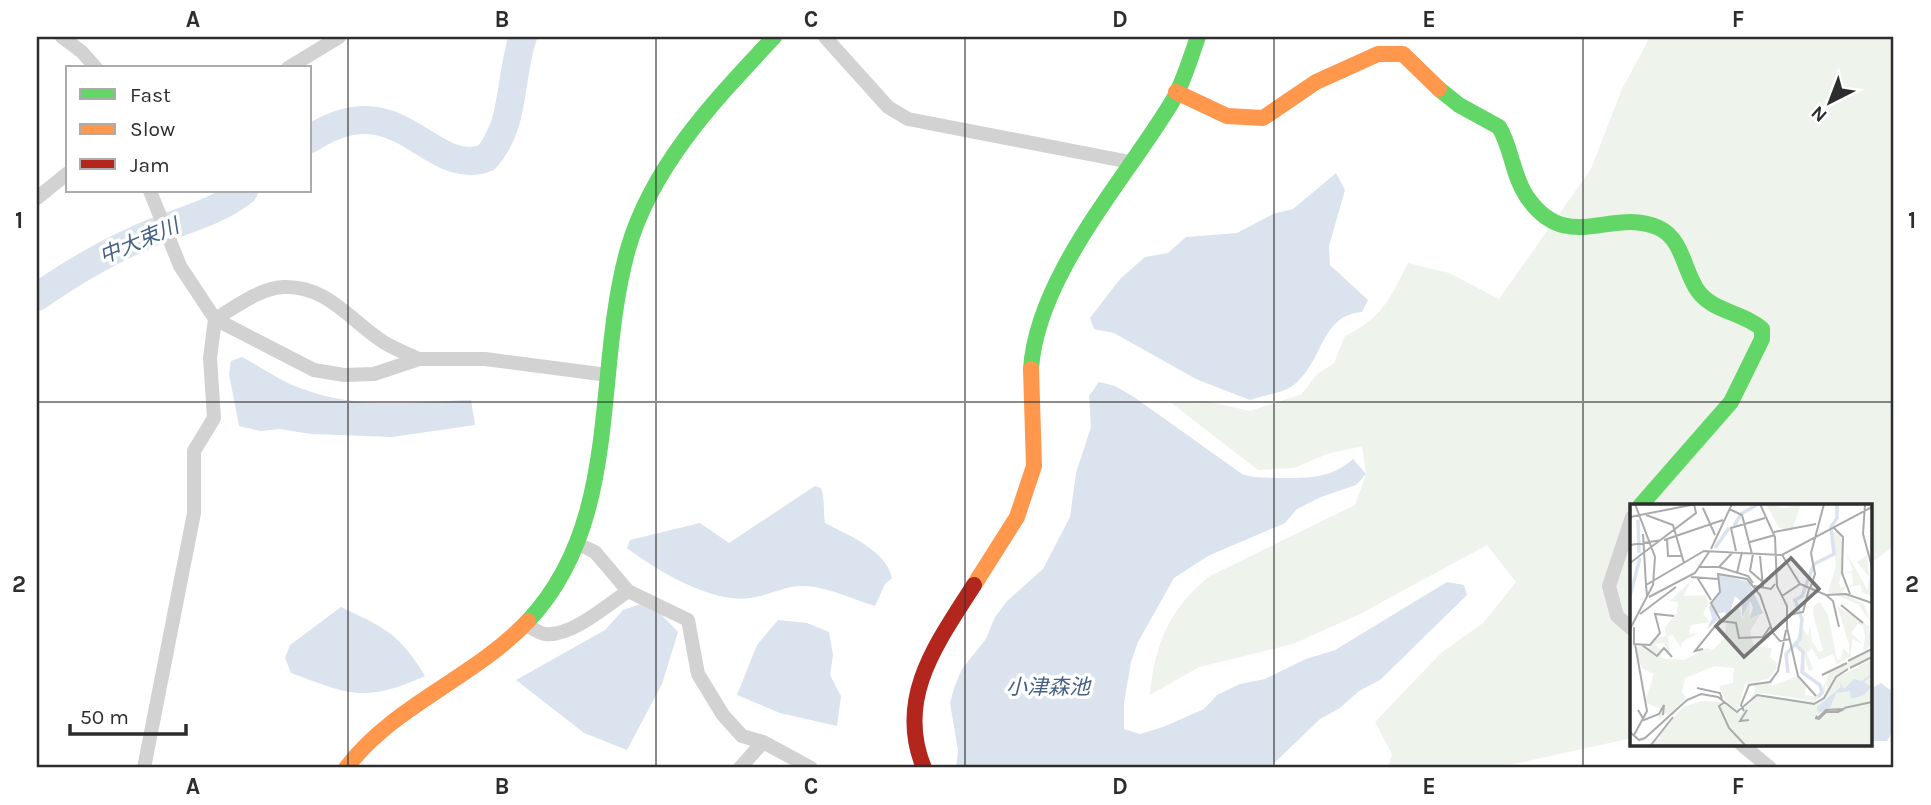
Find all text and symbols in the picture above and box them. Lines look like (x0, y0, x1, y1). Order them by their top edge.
text: A (186, 6, 200, 33)
text: B (495, 6, 509, 33)
text: C (804, 6, 818, 33)
text: D (1112, 6, 1128, 33)
text: E (1422, 6, 1436, 33)
text: F (1732, 6, 1744, 33)
legend (66, 66, 312, 192)
north arrow (1794, 66, 1864, 136)
text: Fast (130, 83, 171, 107)
text: N (1807, 101, 1832, 127)
text: Slow (130, 117, 175, 141)
text: Jam (130, 153, 170, 177)
text: 1 (15, 207, 23, 234)
text: 1 (1908, 207, 1916, 234)
water label: 中大束川 (96, 213, 184, 268)
inset map (1630, 504, 1871, 746)
text: 2 (12, 571, 26, 598)
text: 2 (1905, 571, 1919, 598)
water label: 小津森池 (1006, 675, 1092, 699)
scale bar (70, 693, 186, 737)
text: 50 m (80, 705, 129, 729)
text: A (186, 773, 200, 800)
text: B (495, 773, 509, 800)
text: C (804, 773, 818, 800)
text: D (1112, 773, 1128, 800)
text: E (1422, 773, 1436, 800)
text: F (1732, 773, 1744, 800)

